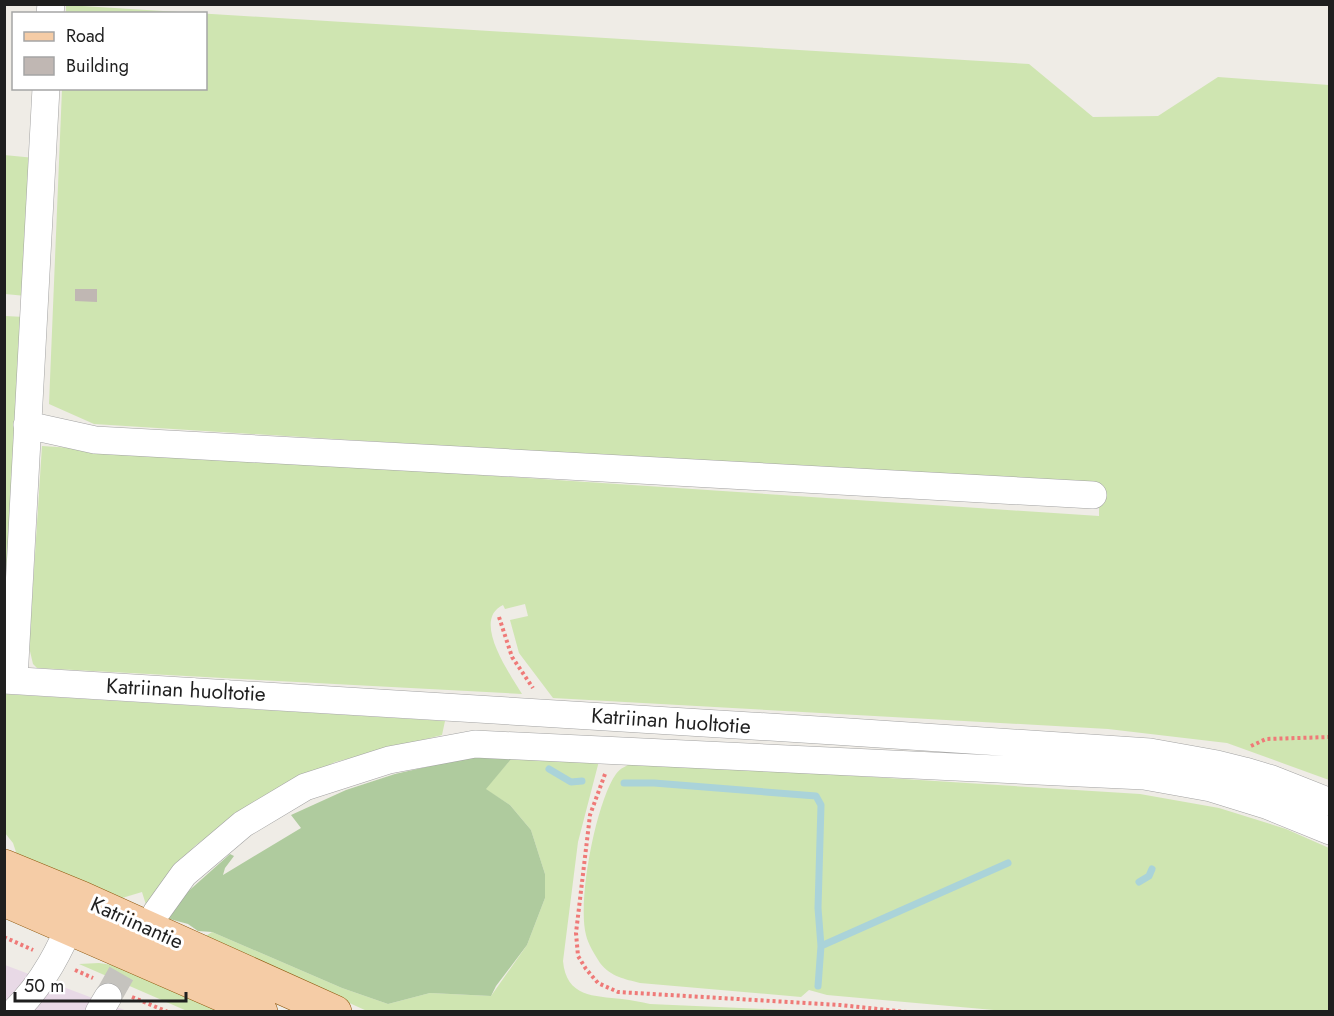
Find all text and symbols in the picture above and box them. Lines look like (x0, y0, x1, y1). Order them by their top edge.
legend (12, 12, 207, 90)
text: Road (66, 23, 105, 49)
text: Building (66, 53, 129, 79)
street label: Katriinan huoltotie (105, 671, 267, 709)
street label: Katriinan huoltotie (590, 700, 752, 742)
street label: Katriinantie (86, 889, 188, 957)
scale bar (15, 965, 186, 1003)
text: 50 m (24, 973, 64, 999)

